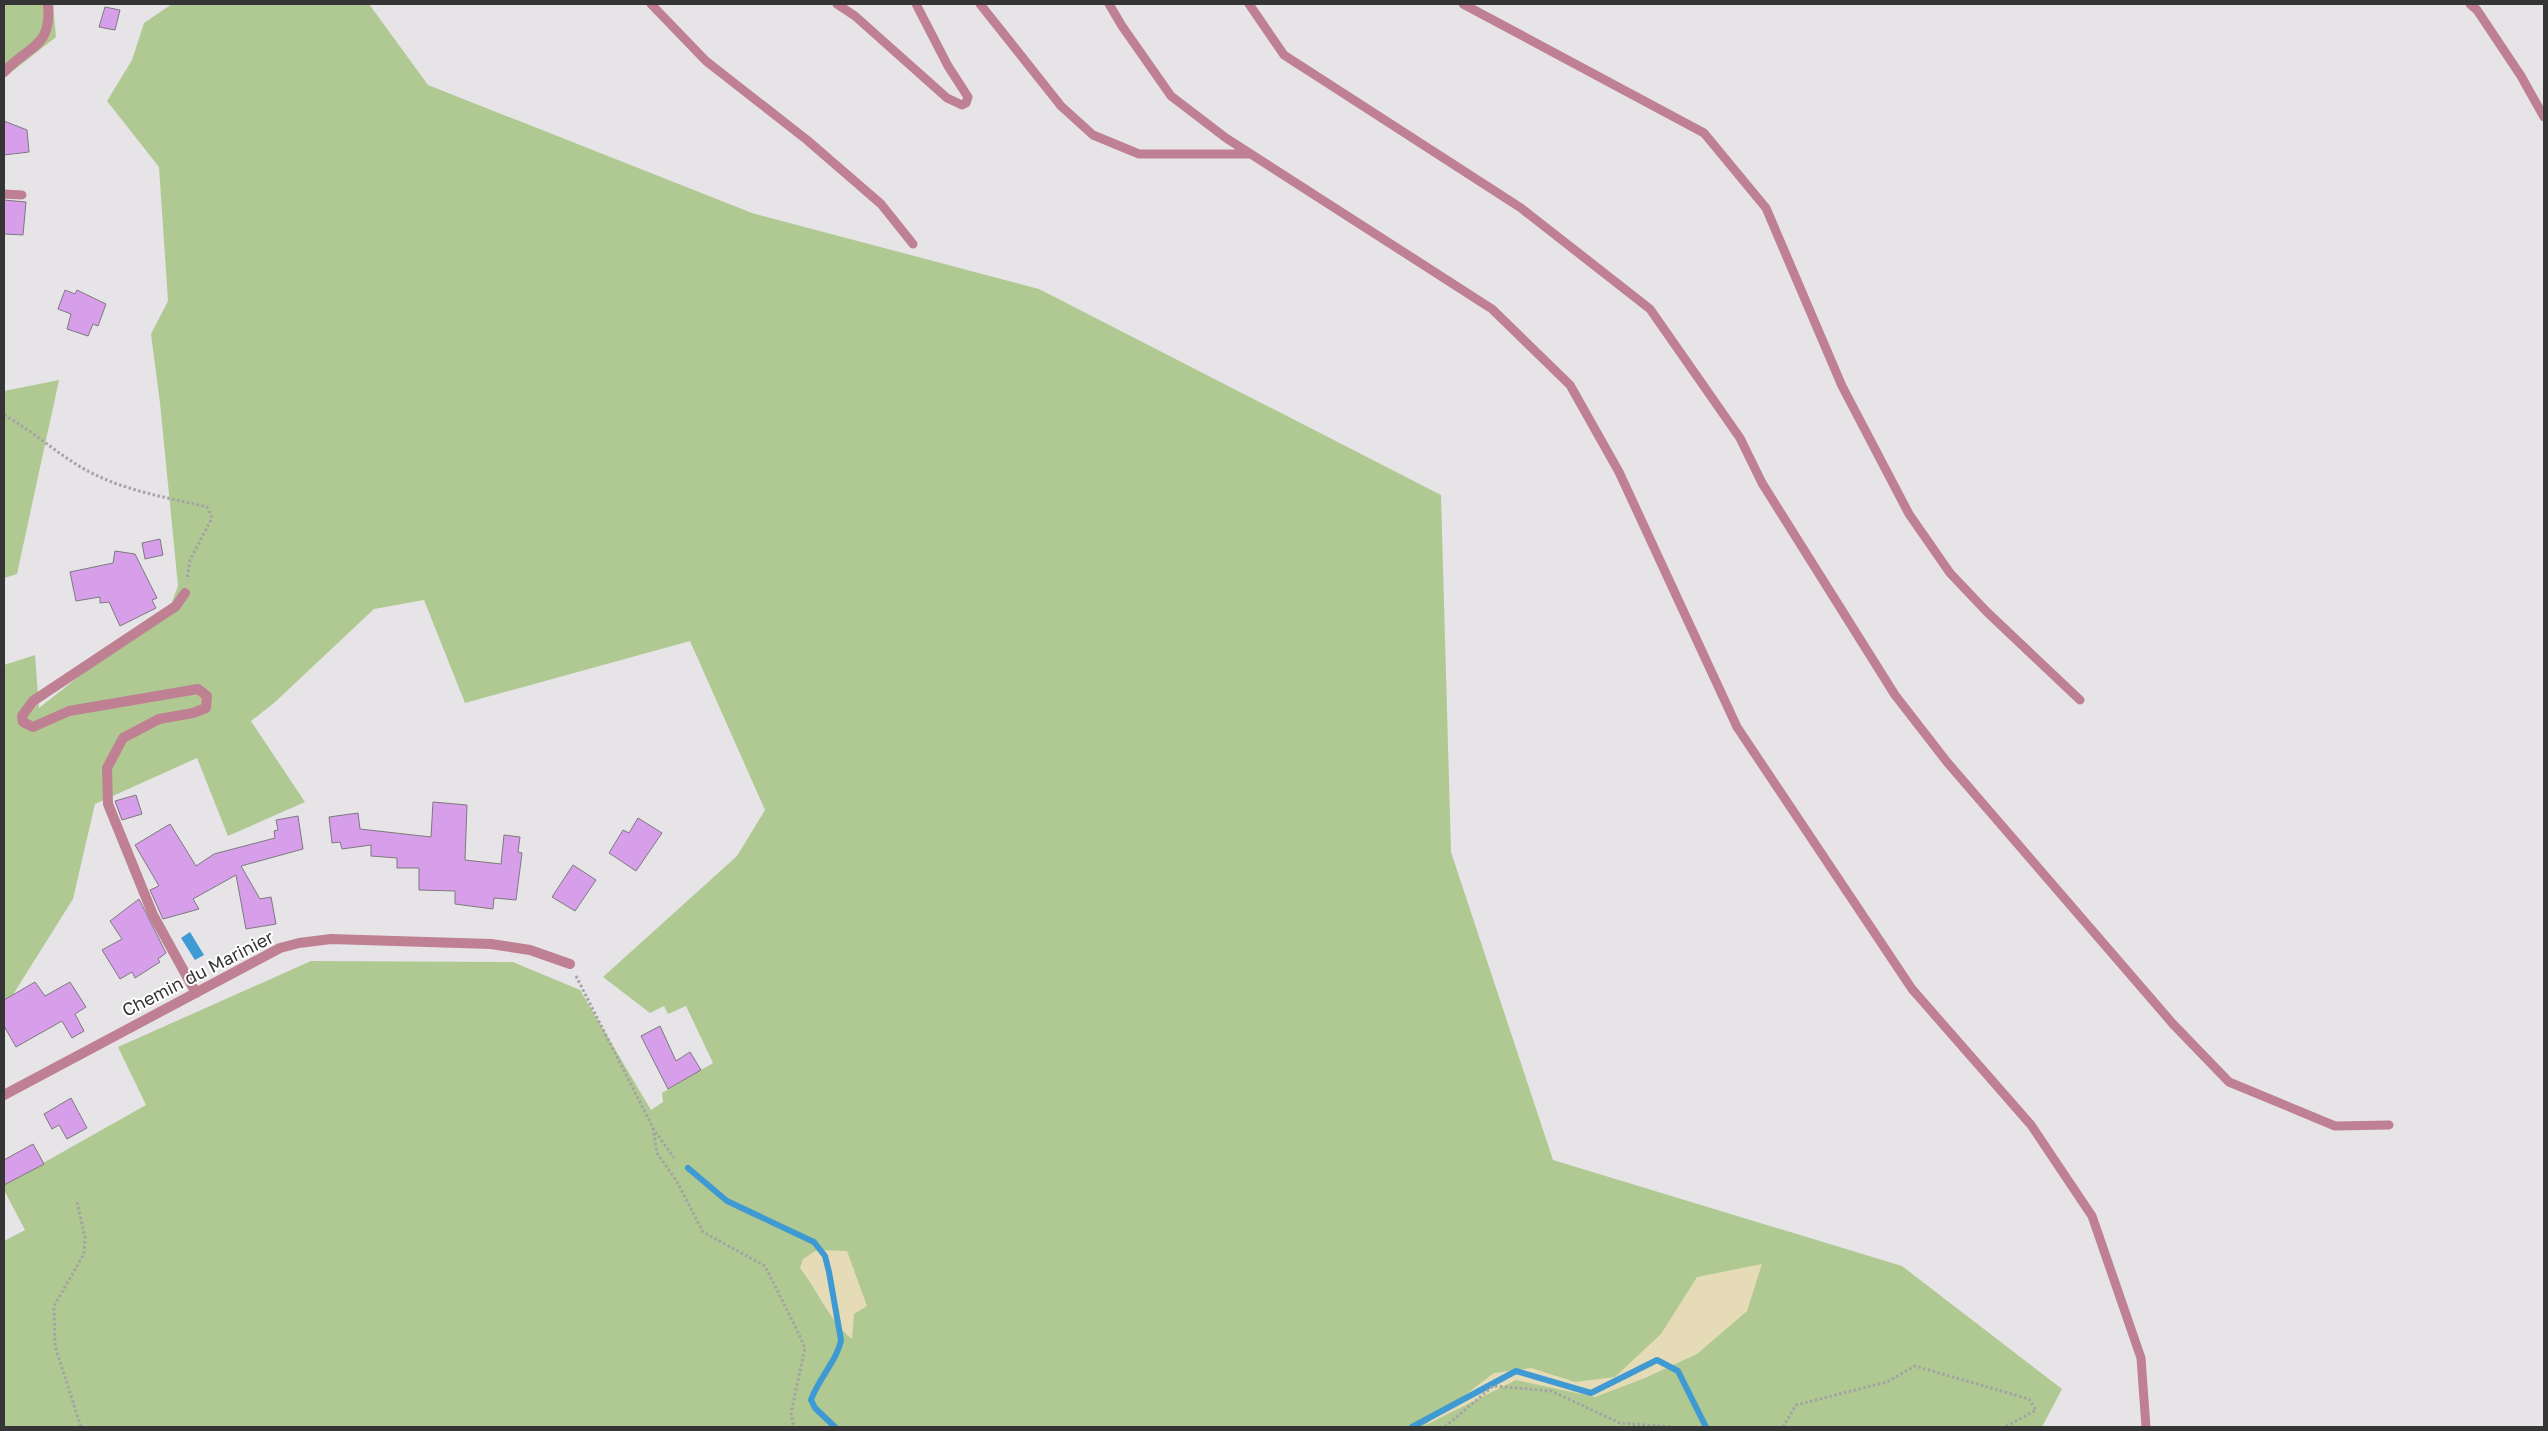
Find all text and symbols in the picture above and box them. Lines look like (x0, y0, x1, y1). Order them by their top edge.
street label: Chemin du Marinier (118, 925, 277, 1021)

